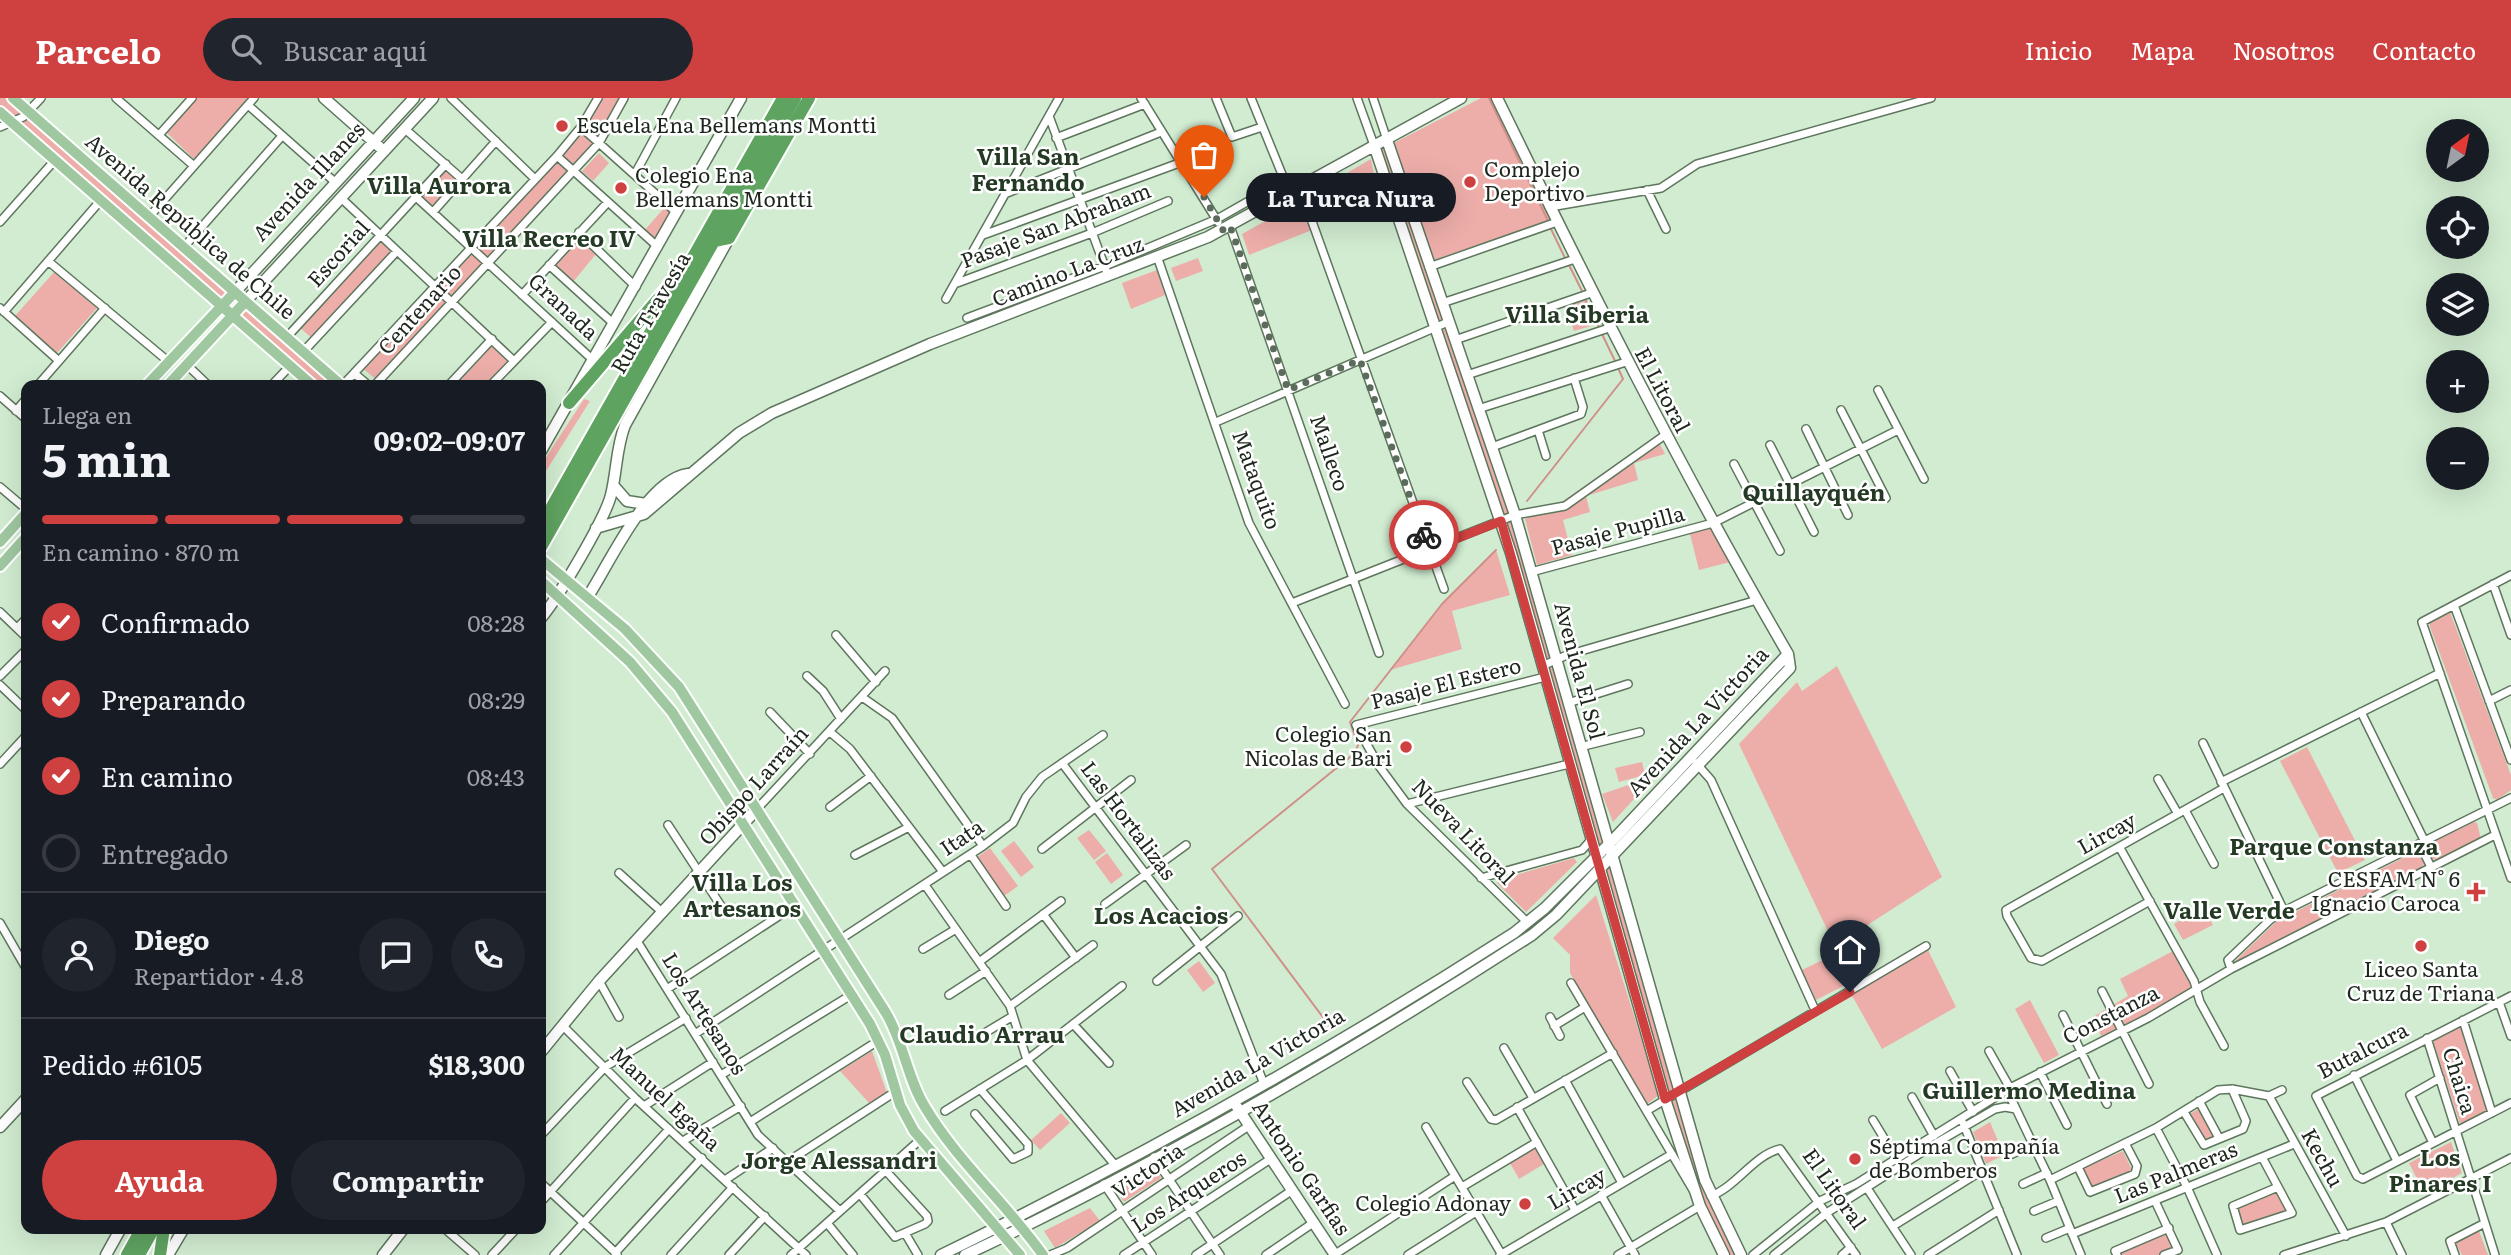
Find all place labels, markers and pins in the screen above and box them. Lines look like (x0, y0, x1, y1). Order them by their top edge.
place label: Escuela Ena Bellemans Montti (576, 108, 876, 139)
marker: Escuela Ena Bellemans Montti (554, 118, 570, 134)
pin (1174, 125, 1234, 197)
place label: Complejo Deportivo (1484, 152, 1585, 207)
place label: Colegio Ena Bellemans Montti (635, 158, 813, 213)
callout: La Turca Nura (1246, 172, 1456, 222)
marker: Complejo Deportivo (1462, 174, 1478, 190)
marker: Colegio Ena Bellemans Montti (613, 180, 629, 196)
place label: Colegio San Nicolas de Bari (1244, 717, 1392, 772)
marker: Colegio San Nicolas de Bari (1398, 739, 1414, 755)
place label: CESFAM N° 6 Ignacio Caroca (2311, 862, 2461, 917)
marker: CESFAM N° 6 Ignacio Caroca (2466, 882, 2486, 902)
pin (1820, 920, 1880, 992)
marker: Liceo Santa Cruz de Triana (2413, 938, 2429, 954)
place label: Liceo Santa Cruz de Triana (2347, 952, 2496, 1007)
place label: Séptima Compañía de Bomberos (1869, 1129, 2060, 1184)
marker: Séptima Compañía de Bomberos (1847, 1151, 1863, 1167)
place label: Colegio Adonay (1355, 1186, 1512, 1217)
marker: Colegio Adonay (1517, 1196, 1533, 1212)

